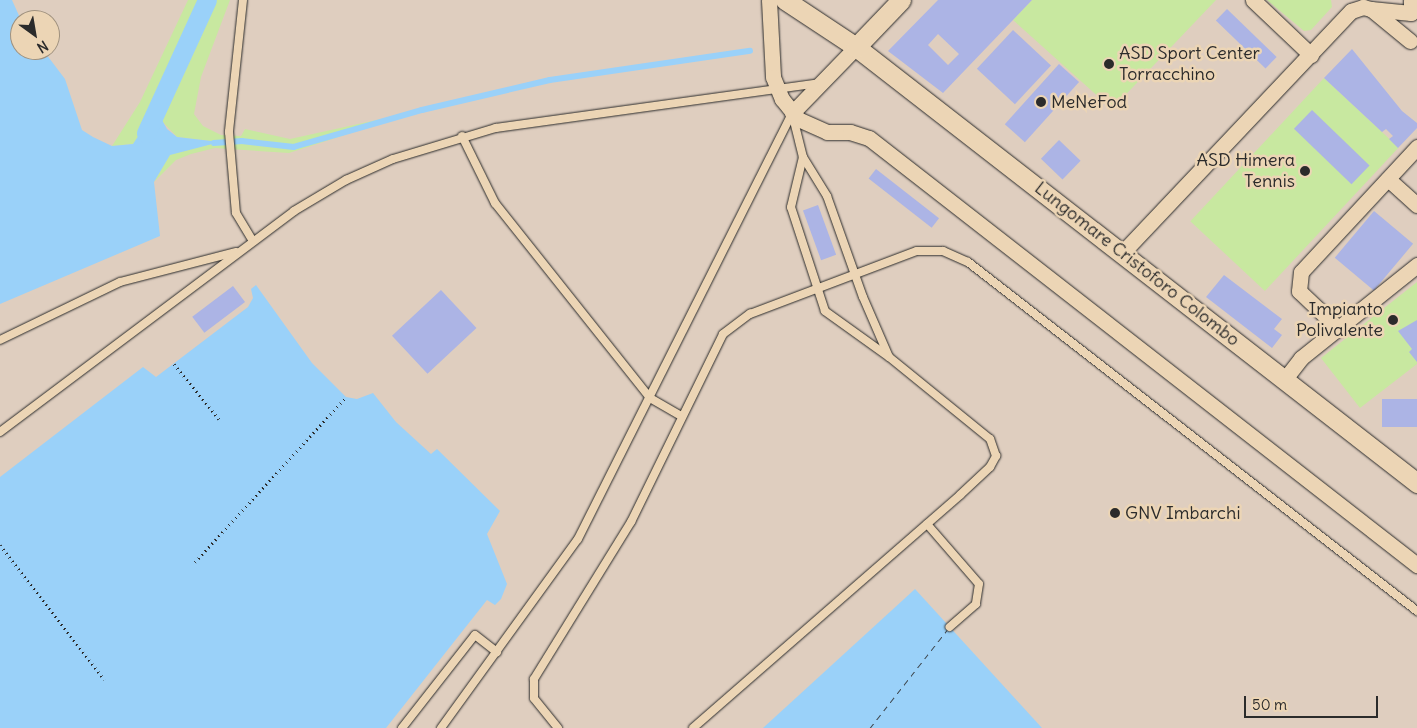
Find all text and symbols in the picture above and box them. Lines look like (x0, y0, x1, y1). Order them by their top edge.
north arrow (10, 10, 60, 60)
text: N (34, 37, 51, 57)
place label: ASD Sport Center Torracchino (1119, 43, 1260, 86)
marker: ASD Sport Center Torracchino (1103, 58, 1115, 70)
place label: MeNeFod (1051, 91, 1127, 113)
marker: MeNeFod (1035, 96, 1047, 108)
place label: ASD Himera Tennis (1197, 150, 1295, 192)
marker: ASD Himera Tennis (1299, 165, 1311, 177)
street label: Lungomare Cristoforo Colombo (1030, 177, 1244, 351)
place label: Impianto Polivalente (1296, 299, 1383, 342)
marker: Impianto Polivalente (1387, 314, 1399, 326)
place label: GNV Imbarchi (1125, 502, 1240, 524)
marker: GNV Imbarchi (1109, 507, 1121, 519)
scale bar (1247, 686, 1381, 718)
text: 50 m (1252, 695, 1287, 714)

